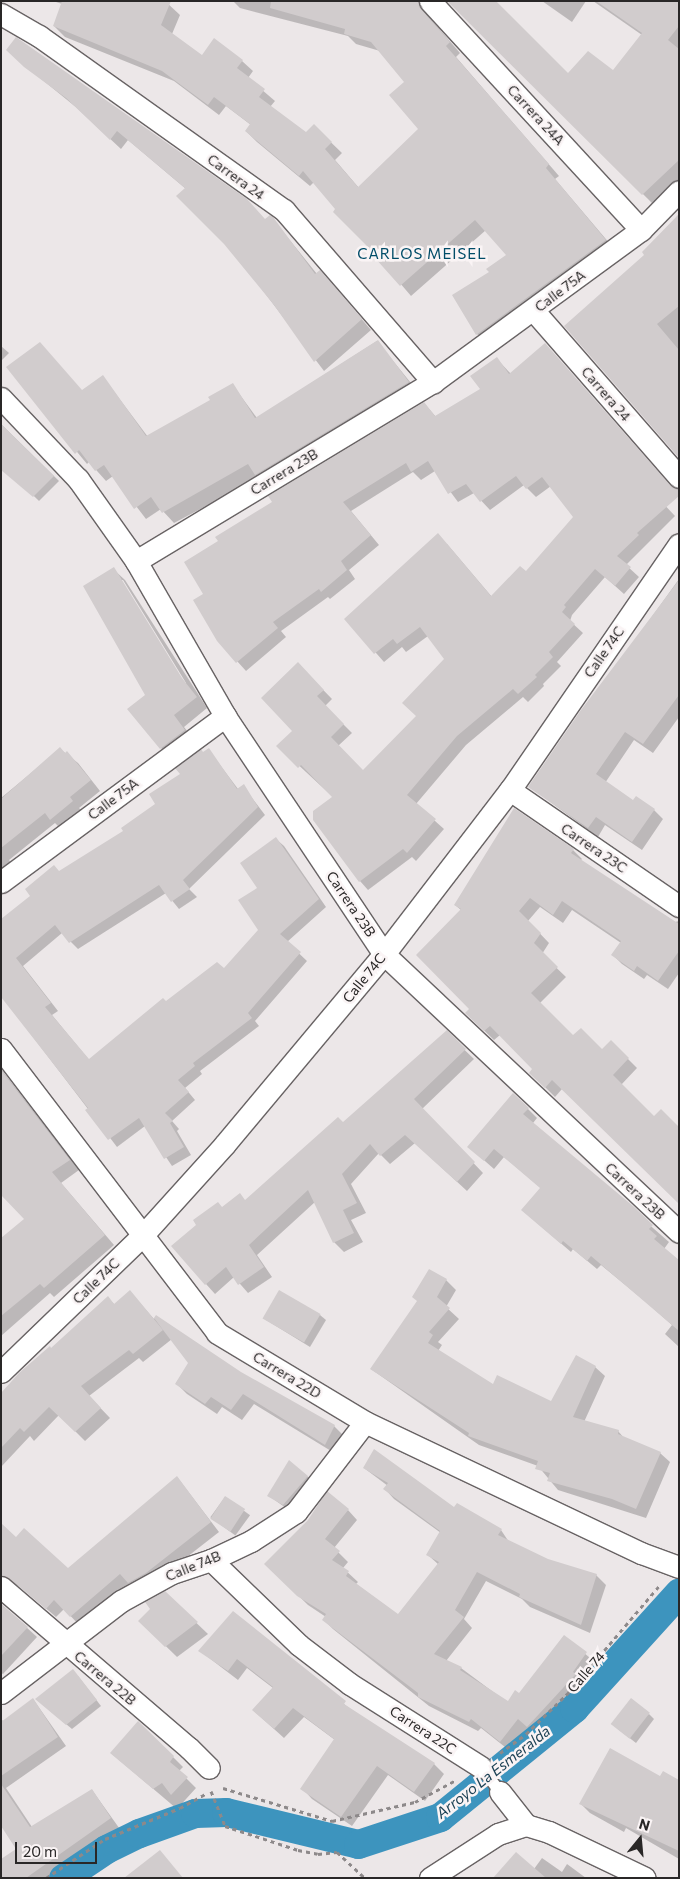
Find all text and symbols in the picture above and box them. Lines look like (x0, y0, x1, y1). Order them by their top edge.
street label: Carrera 24A (504, 81, 568, 149)
street label: Carrera 24 (204, 151, 268, 203)
district label: CARLOS MEISEL (356, 245, 488, 263)
street label: Calle 75A (531, 267, 589, 315)
street label: Carrera 24 (578, 363, 634, 425)
street label: Carrera 23B (247, 445, 321, 499)
street label: Calle 74C (580, 623, 628, 681)
street label: Calle 75A (84, 775, 142, 823)
street label: Carrera 23C (558, 820, 630, 876)
street label: Carrera 23B (323, 868, 379, 940)
street label: Calle 74C (339, 950, 389, 1006)
street label: Carrera 23B (602, 1159, 668, 1223)
street label: Calle 74C (69, 1255, 123, 1307)
street label: Carrera 22D (250, 1348, 324, 1402)
street label: Calle 74B (163, 1547, 223, 1585)
street label: Carrera 22B (71, 1647, 139, 1709)
street label: Calle 74 (564, 1648, 608, 1696)
street label: Carrera 22C (387, 1702, 459, 1758)
water label: Arroyo La Esmeralda (432, 1722, 554, 1822)
north arrow (615, 1814, 665, 1864)
text: N (637, 1815, 652, 1834)
scale bar (18, 1832, 100, 1864)
text: 20 m (23, 1842, 57, 1860)

